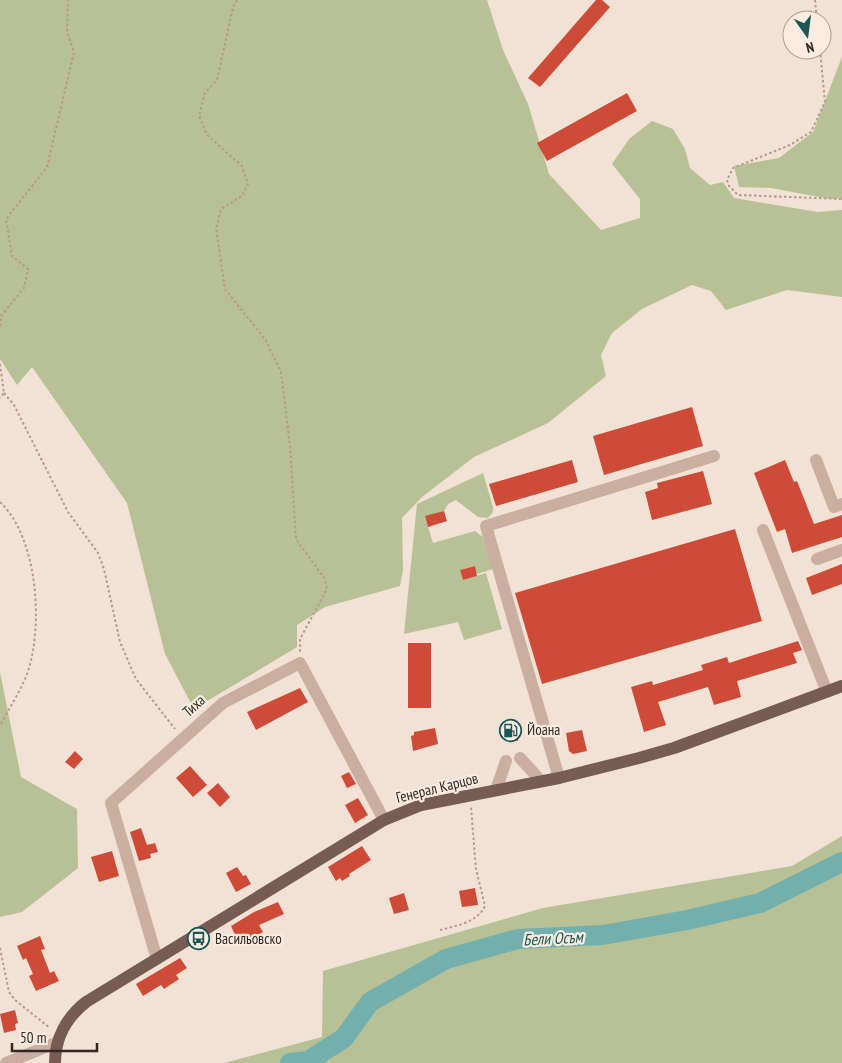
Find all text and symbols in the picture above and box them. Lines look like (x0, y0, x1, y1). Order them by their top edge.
north arrow (782, 10, 832, 60)
text: N (804, 38, 816, 57)
street label: Тиха (178, 690, 209, 721)
fuel station icon: Йоана (499, 718, 523, 742)
place label: Йоана (527, 720, 560, 739)
street label: Генерал Карцов (394, 768, 480, 807)
water label: Бели Осъм (523, 926, 585, 950)
bus stop icon: Васильовско (187, 927, 211, 951)
place label: Васильовско (215, 929, 282, 948)
scale bar (12, 1020, 98, 1052)
text: 50 m (20, 1028, 46, 1047)

